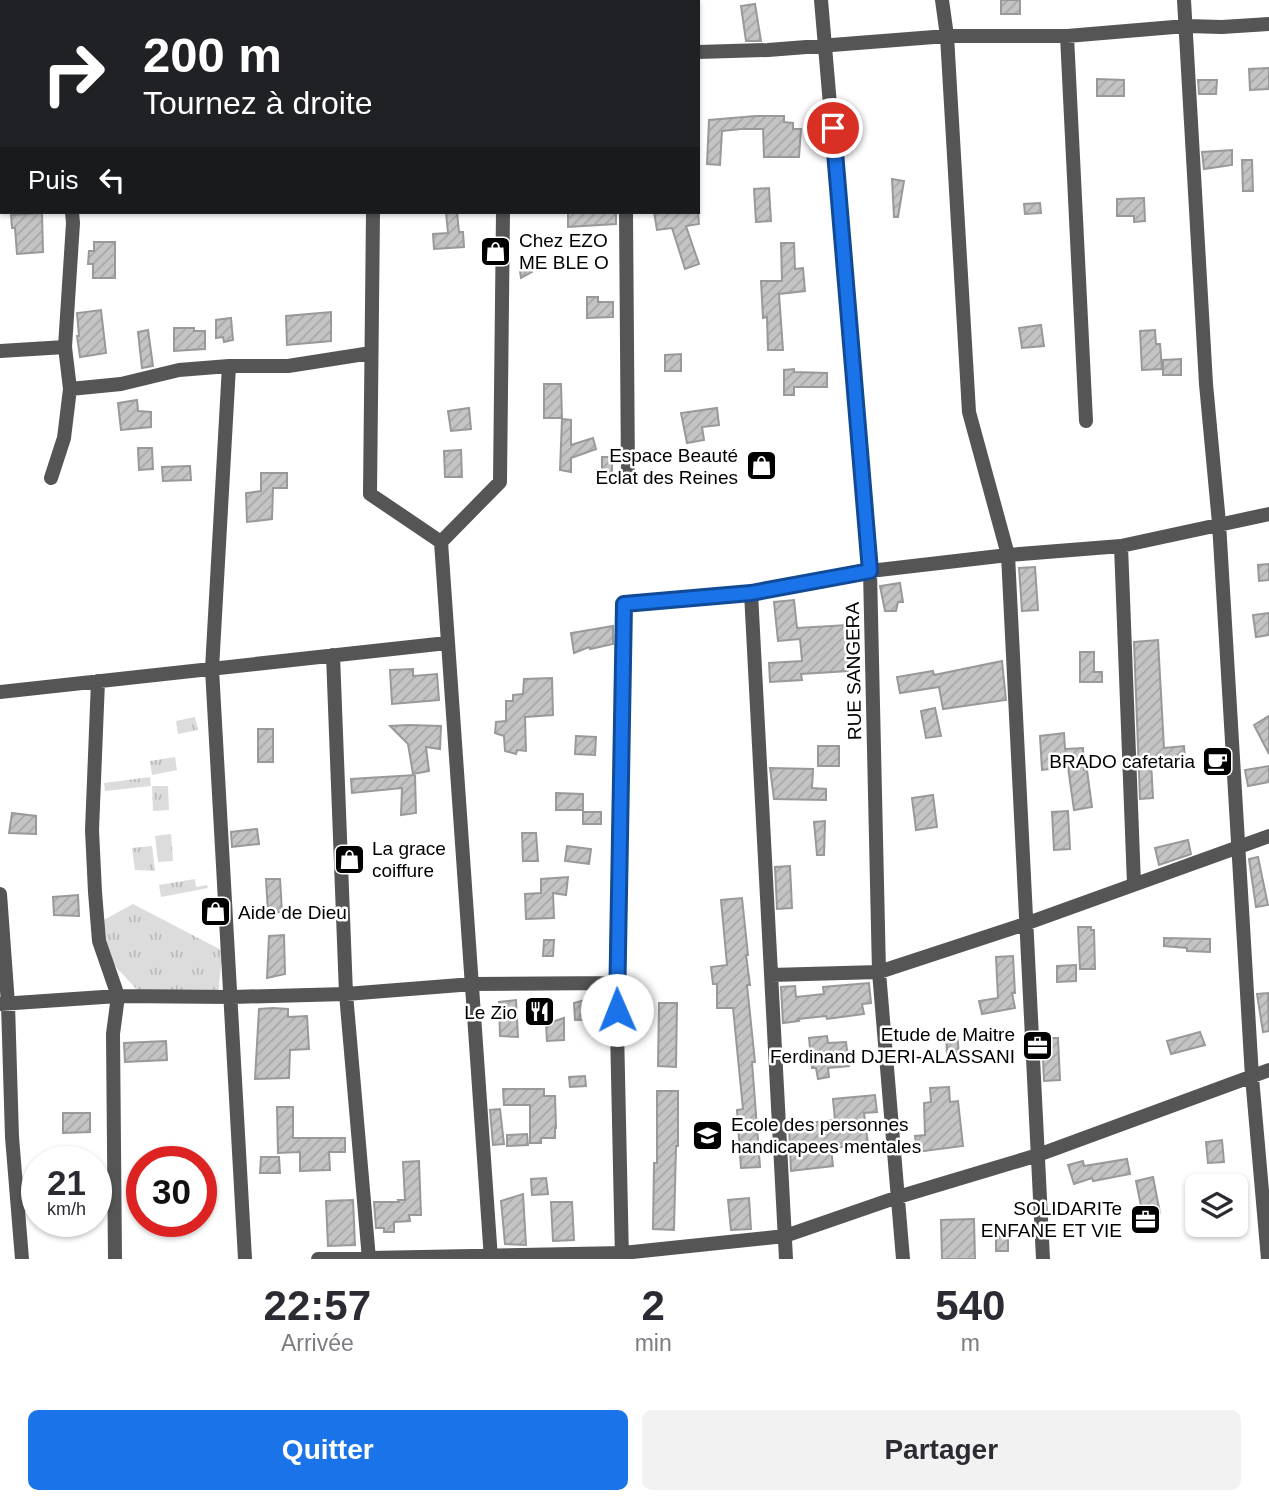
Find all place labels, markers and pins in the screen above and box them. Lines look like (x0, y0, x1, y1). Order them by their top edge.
pin (803, 98, 863, 158)
place label: Chez EZO ME BLE O (519, 230, 609, 273)
shop icon: Chez EZO ME BLE O (479, 234, 513, 268)
place label: Espace Beauté Eclat des Reines (595, 445, 738, 488)
shop icon: Espace Beauté Eclat des Reines (744, 449, 778, 483)
cafe icon: BRADO cafetaria (1201, 744, 1235, 778)
place label: BRADO cafetaria (1049, 751, 1195, 772)
place label: La grace coiffure (372, 838, 446, 881)
shop icon: La grace coiffure (332, 842, 366, 876)
shop icon: Aide de Dieu (198, 895, 232, 929)
place label: Aide de Dieu (238, 902, 347, 923)
restaurant icon: Le Zio (523, 995, 557, 1029)
place label: Le Zio (464, 1002, 517, 1023)
place label: Etude de Maitre Ferdinand DJERI-ALASSANI (770, 1024, 1015, 1067)
office icon: Etude de Maitre Ferdinand DJERI-ALASSANI (1021, 1028, 1055, 1062)
place label: Ecole des personnes handicapees mentales (731, 1114, 921, 1157)
school or university icon: Ecole des personnes handicapees mentales (691, 1118, 725, 1152)
place label: SOLIDARITe ENFANE ET VIE (981, 1198, 1122, 1241)
office icon: SOLIDARITe ENFANE ET VIE (1128, 1202, 1162, 1236)

